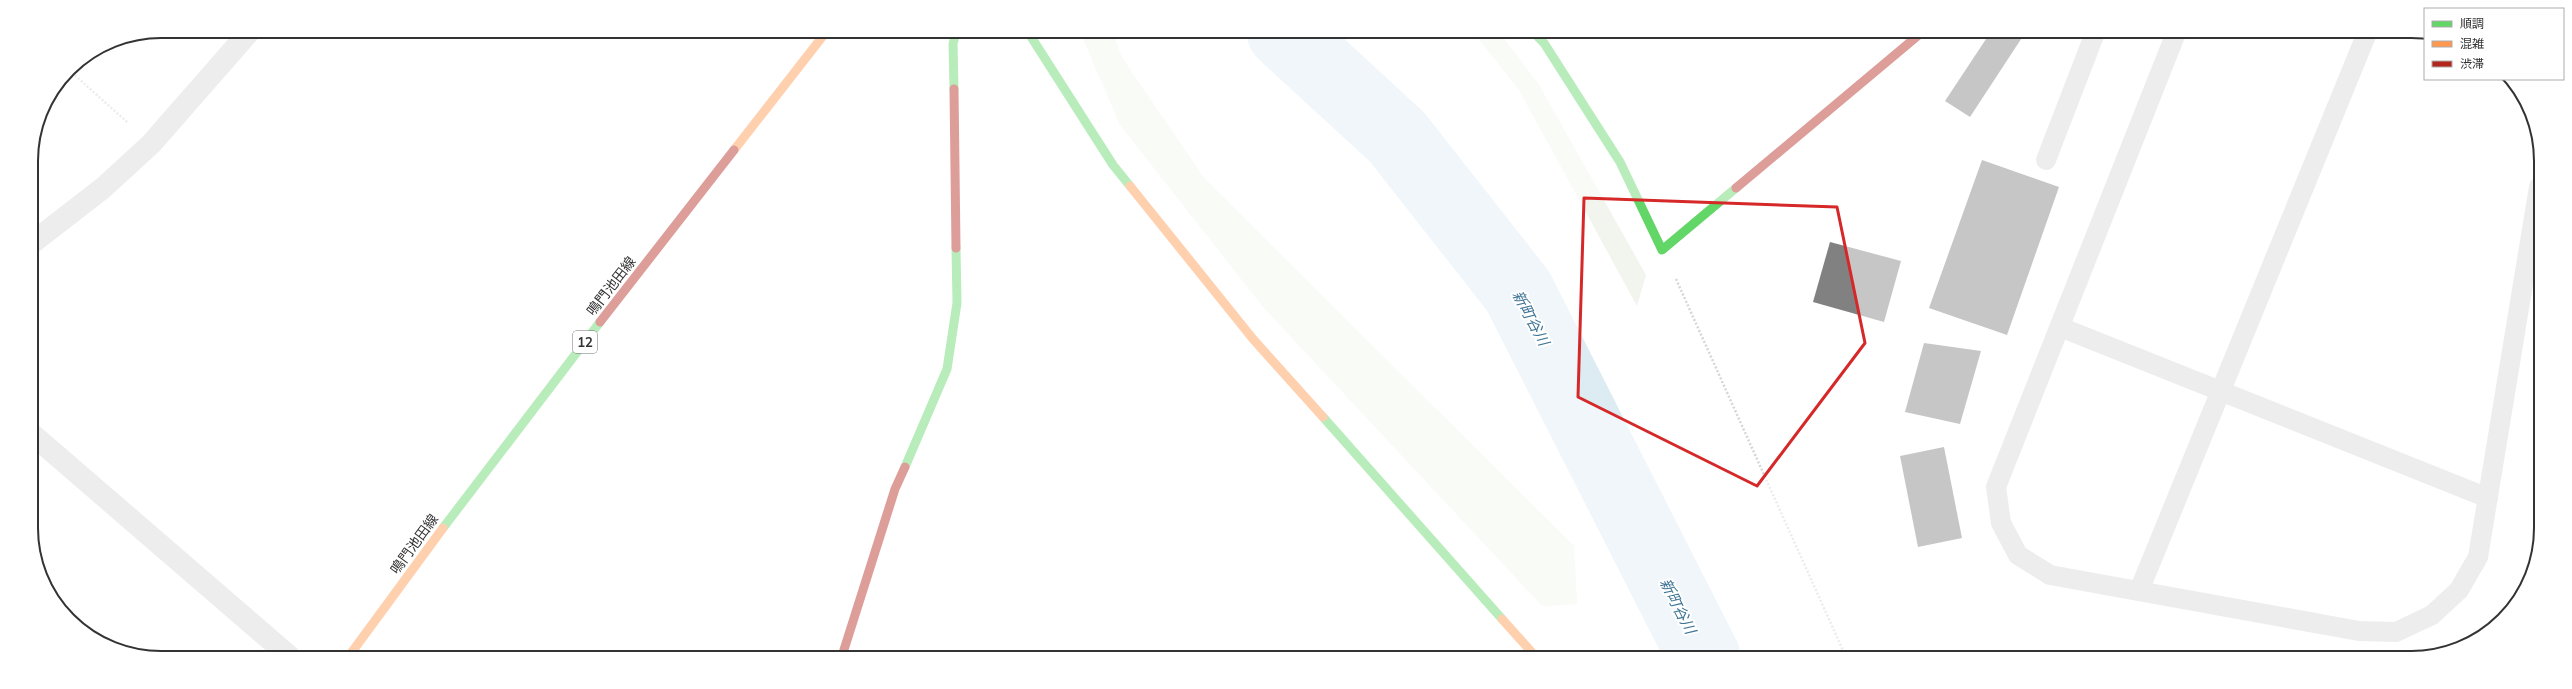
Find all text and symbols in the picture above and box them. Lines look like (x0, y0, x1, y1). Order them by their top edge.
legend (2424, 8, 2564, 80)
text: 順調 (2460, 16, 2484, 31)
text: 混雑 (2460, 36, 2484, 51)
text: 渋滞 (2460, 56, 2484, 71)
street label: 鳴門池田線 (582, 253, 640, 319)
water label: 新町谷川 (1509, 287, 1554, 351)
road number: 12 (573, 331, 597, 353)
street label: 鳴門池田線 (386, 510, 442, 578)
water label: 新町谷川 (1656, 575, 1701, 639)

